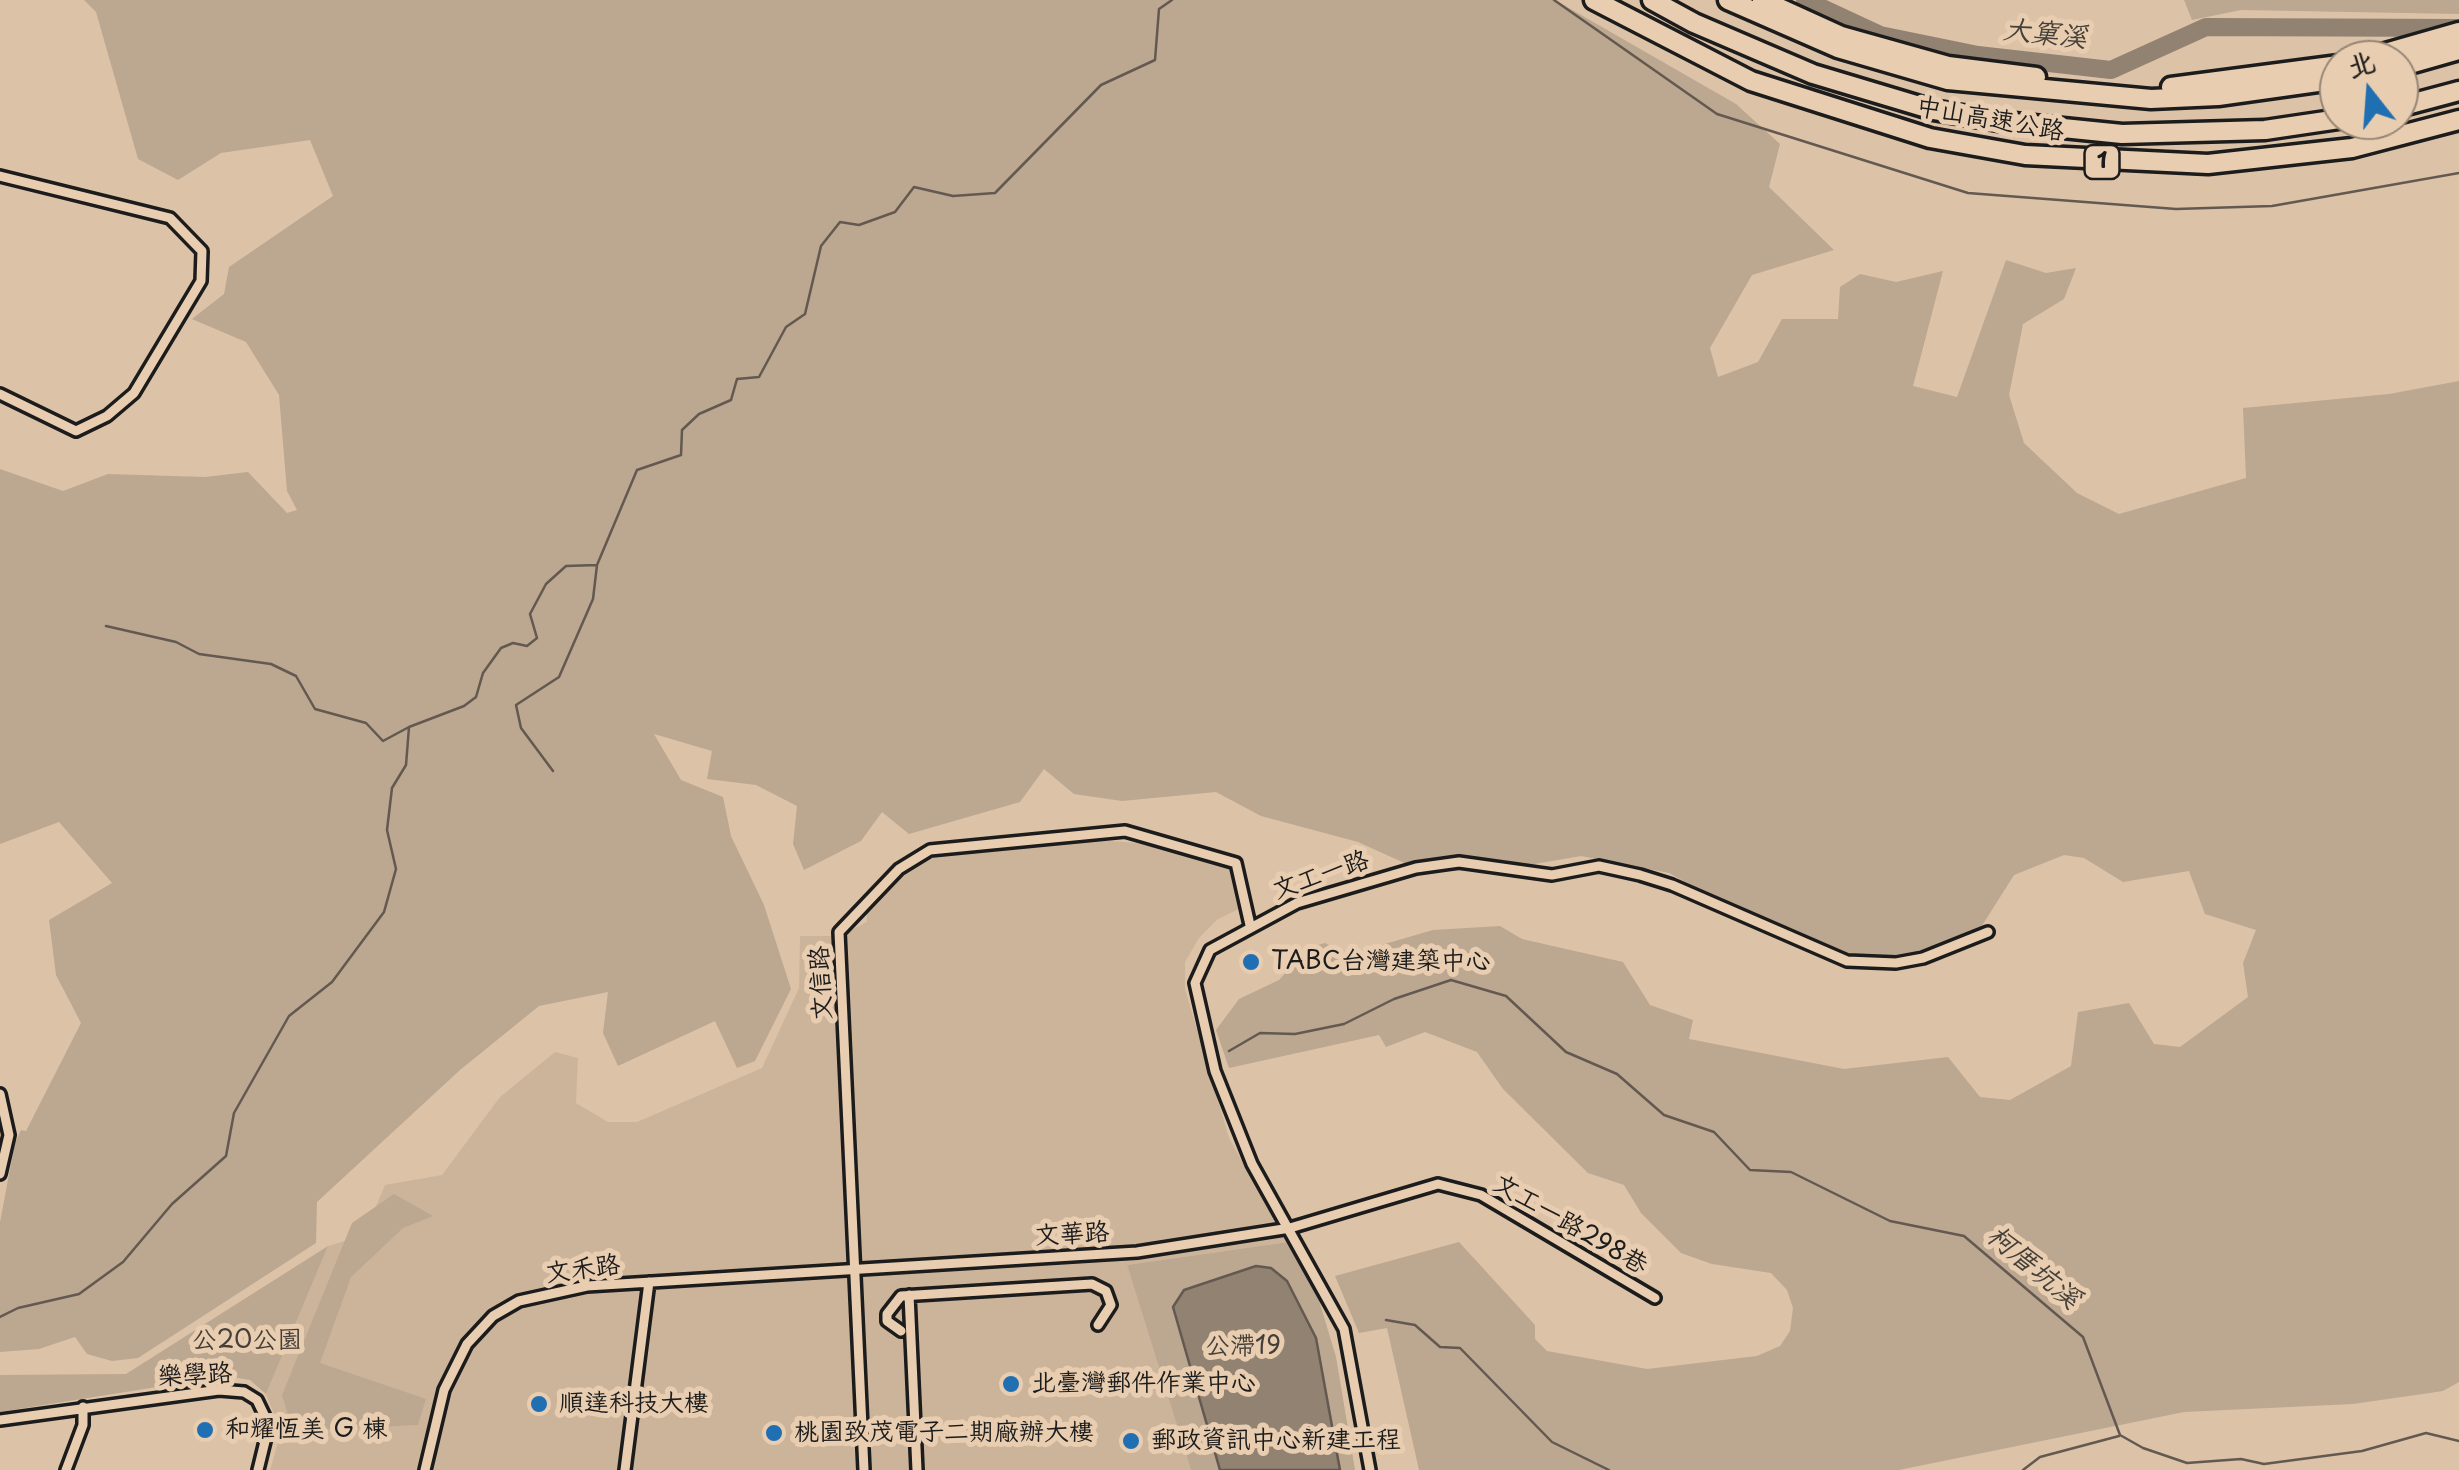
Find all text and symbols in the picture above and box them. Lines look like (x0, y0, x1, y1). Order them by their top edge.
water label: 大窠溪 (2001, 14, 2089, 56)
text: 北 (2341, 38, 2380, 87)
north arrow (2319, 40, 2419, 140)
street label: 中山高速公路 (1914, 92, 2066, 148)
road number: 1 (2084, 145, 2120, 179)
street label: 文工一路 (1269, 846, 1373, 906)
street label: 文信路 (805, 945, 839, 1021)
place label: TABC台灣建築中心 (1271, 947, 1491, 977)
marker: TABC台灣建築中心 (1240, 951, 1262, 973)
street label: 文工一路298巷 (1487, 1169, 1653, 1281)
street label: 文華路 (1034, 1218, 1110, 1252)
water label: 柯厝坑溪 (1979, 1219, 2087, 1317)
street label: 文禾路 (544, 1251, 622, 1289)
park label: 公20公園 (192, 1326, 302, 1356)
park label: 公滯19 (1205, 1332, 1281, 1362)
street label: 樂學路 (157, 1359, 233, 1393)
place label: 北臺灣郵件作業中心 (1031, 1369, 1256, 1399)
marker: 北臺灣郵件作業中心 (1000, 1373, 1022, 1395)
place label: 順達科技大樓 (559, 1389, 709, 1419)
marker: 順達科技大樓 (528, 1393, 550, 1415)
place label: 和耀恆美 G 棟 (225, 1415, 387, 1445)
place label: 桃園致茂電子二期廠辦大樓 (794, 1418, 1094, 1448)
marker: 和耀恆美 G 棟 (194, 1419, 216, 1441)
marker: 桃園致茂電子二期廠辦大樓 (763, 1422, 785, 1444)
place label: 郵政資訊中心新建工程 (1151, 1426, 1401, 1456)
marker: 郵政資訊中心新建工程 (1120, 1430, 1142, 1452)

